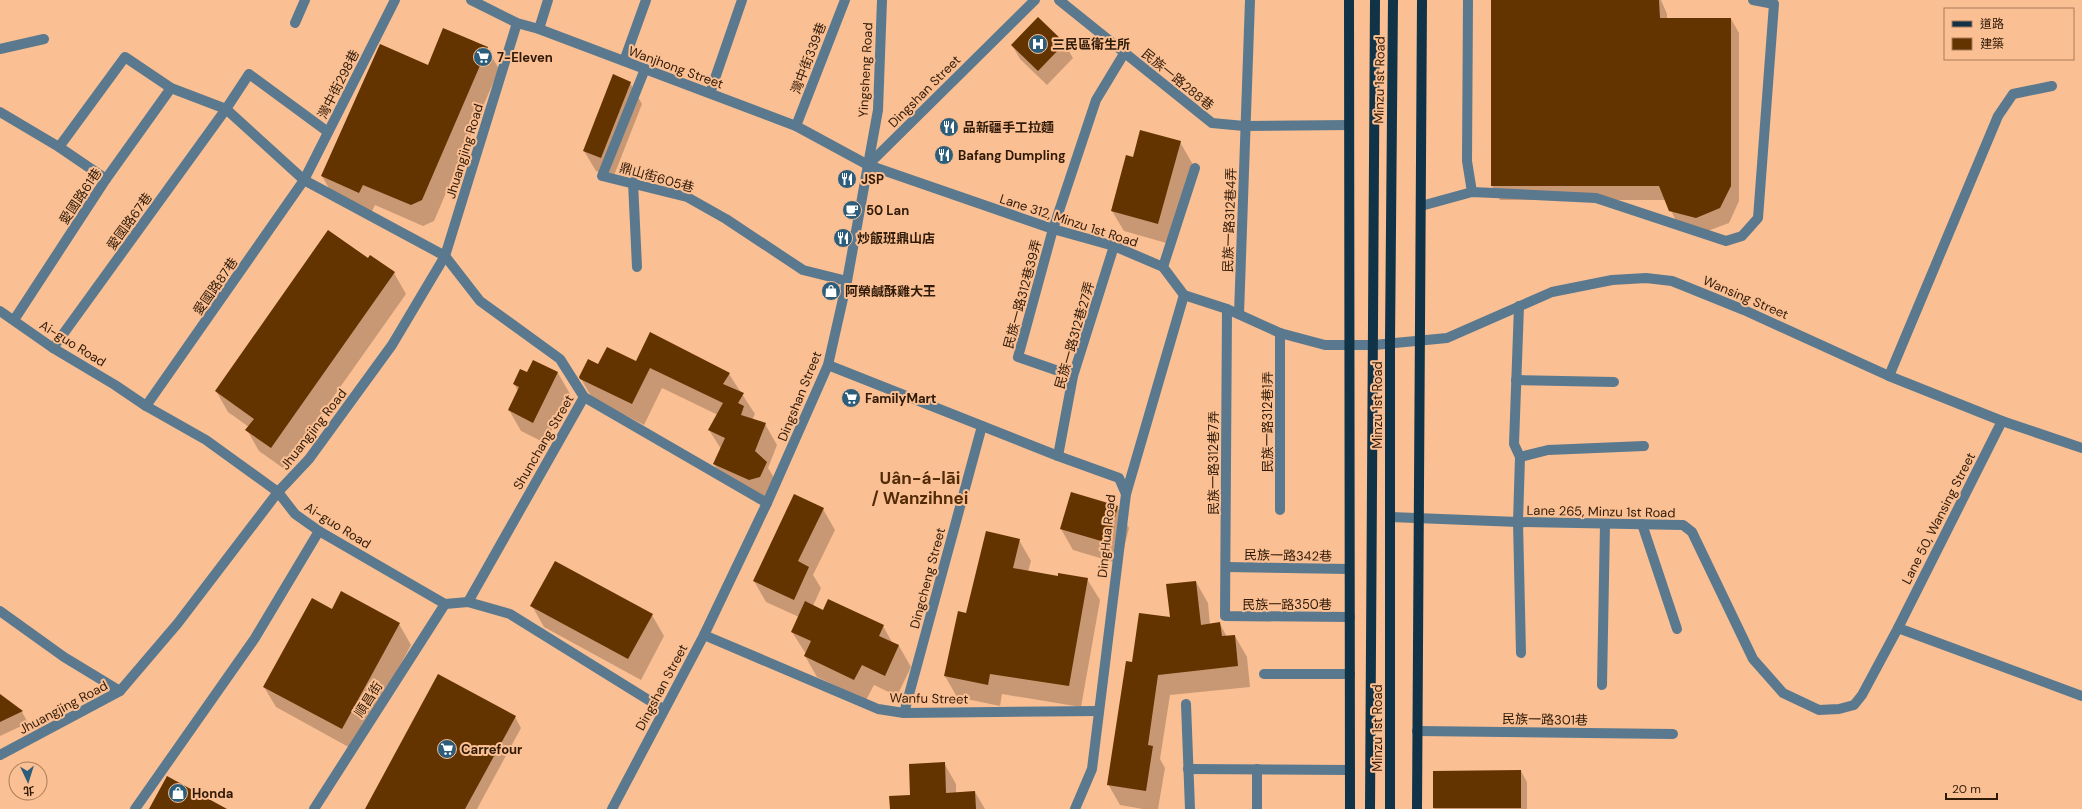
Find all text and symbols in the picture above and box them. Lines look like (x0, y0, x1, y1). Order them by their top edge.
legend (1944, 8, 2074, 60)
text: 道路 (1980, 16, 2004, 32)
street label: 灣中街339巷 (787, 20, 830, 96)
street label: Yingsheng Road (855, 22, 876, 118)
hospital icon: 三民區衛生所 (1027, 33, 1049, 55)
place label: 三民區衛生所 (1052, 36, 1130, 53)
street label: Minzu 1st Road (1370, 36, 1389, 124)
text: 建築 (1980, 36, 2004, 52)
street label: Wanjhong Street (626, 42, 726, 93)
street label: 民族一路288巷 (1138, 45, 1217, 114)
supermarket icon: 7-Eleven (472, 46, 494, 68)
street label: 灣中街298巷 (314, 47, 363, 122)
place label: 7-Eleven (497, 49, 553, 66)
street label: Dingshan Street (885, 52, 964, 131)
street label: Jhuangjing Road (442, 102, 487, 201)
restaurant icon: 品新疆手工拉麵 (938, 116, 960, 138)
place label: 品新疆手工拉麵 (963, 119, 1054, 136)
restaurant icon: Bafang Dumpling (933, 144, 955, 166)
place label: Bafang Dumpling (958, 147, 1066, 164)
street label: 鼎山街605巷 (618, 159, 696, 196)
street label: 愛國路61巷 (55, 165, 105, 228)
street label: 民族一路312巷4弄 (1219, 167, 1240, 273)
restaurant icon: JSP (836, 168, 858, 190)
place label: JSP (861, 171, 884, 188)
street label: 愛國路67巷 (103, 189, 156, 253)
street label: Lane 312, Minzu 1st Road (997, 190, 1140, 251)
cafe icon: 50 Lan (841, 199, 863, 221)
place label: 50 Lan (866, 202, 909, 219)
restaurant icon: 炒飯班鼎山店 (832, 227, 854, 249)
place label: 炒飯班鼎山店 (857, 230, 935, 247)
street label: 民族一路312巷39弄 (1000, 238, 1045, 351)
street label: 愛國路87巷 (189, 254, 241, 318)
street label: Wansing Street (1701, 272, 1791, 323)
street label: 民族一路312巷27弄 (1051, 279, 1098, 391)
shop icon: 阿榮鹹酥雞大王 (820, 280, 842, 302)
place label: 阿榮鹹酥雞大王 (845, 283, 936, 300)
street label: Ai-guo Road (36, 316, 109, 370)
street label: Dingshan Street (774, 349, 825, 444)
street label: Minzu 1st Road (1369, 361, 1386, 449)
street label: 民族一路312巷1弄 (1259, 371, 1276, 473)
street label: Jhuangjing Road (276, 385, 350, 473)
supermarket icon: FamilyMart (840, 387, 862, 409)
place label: FamilyMart (865, 390, 936, 407)
street label: Shunchang Street (509, 392, 578, 493)
street label: 民族一路312巷7弄 (1205, 411, 1222, 515)
street label: Lane 50, Wansing Street (1898, 449, 1979, 587)
district label: Uân-á-lāi / Wanzihnei (872, 467, 968, 509)
street label: DingHua Road (1094, 493, 1119, 579)
street label: Ai-guo Road (301, 498, 374, 552)
street label: Lane 265, Minzu 1st Road (1526, 502, 1676, 521)
street label: Dingcheng Street (906, 526, 949, 630)
street label: 民族一路342巷 (1244, 546, 1332, 565)
street label: 民族一路350巷 (1242, 596, 1332, 613)
street label: Dingshan Street (631, 641, 691, 733)
street label: Jhuangjing Road (16, 677, 111, 738)
street label: 順昌街 (351, 678, 386, 720)
street label: Minzu 1st Road (1369, 684, 1386, 772)
street label: Wanfu Street (890, 689, 968, 708)
street label: 民族一路301巷 (1502, 710, 1588, 729)
supermarket icon: Carrefour (436, 738, 458, 760)
place label: Carrefour (461, 741, 523, 758)
north arrow (8, 761, 48, 801)
scale bar (1946, 775, 1997, 801)
text: 20 m (1952, 781, 1981, 797)
shop icon: Honda (167, 782, 189, 804)
text: 北 (23, 784, 35, 798)
place label: Honda (192, 785, 233, 802)

